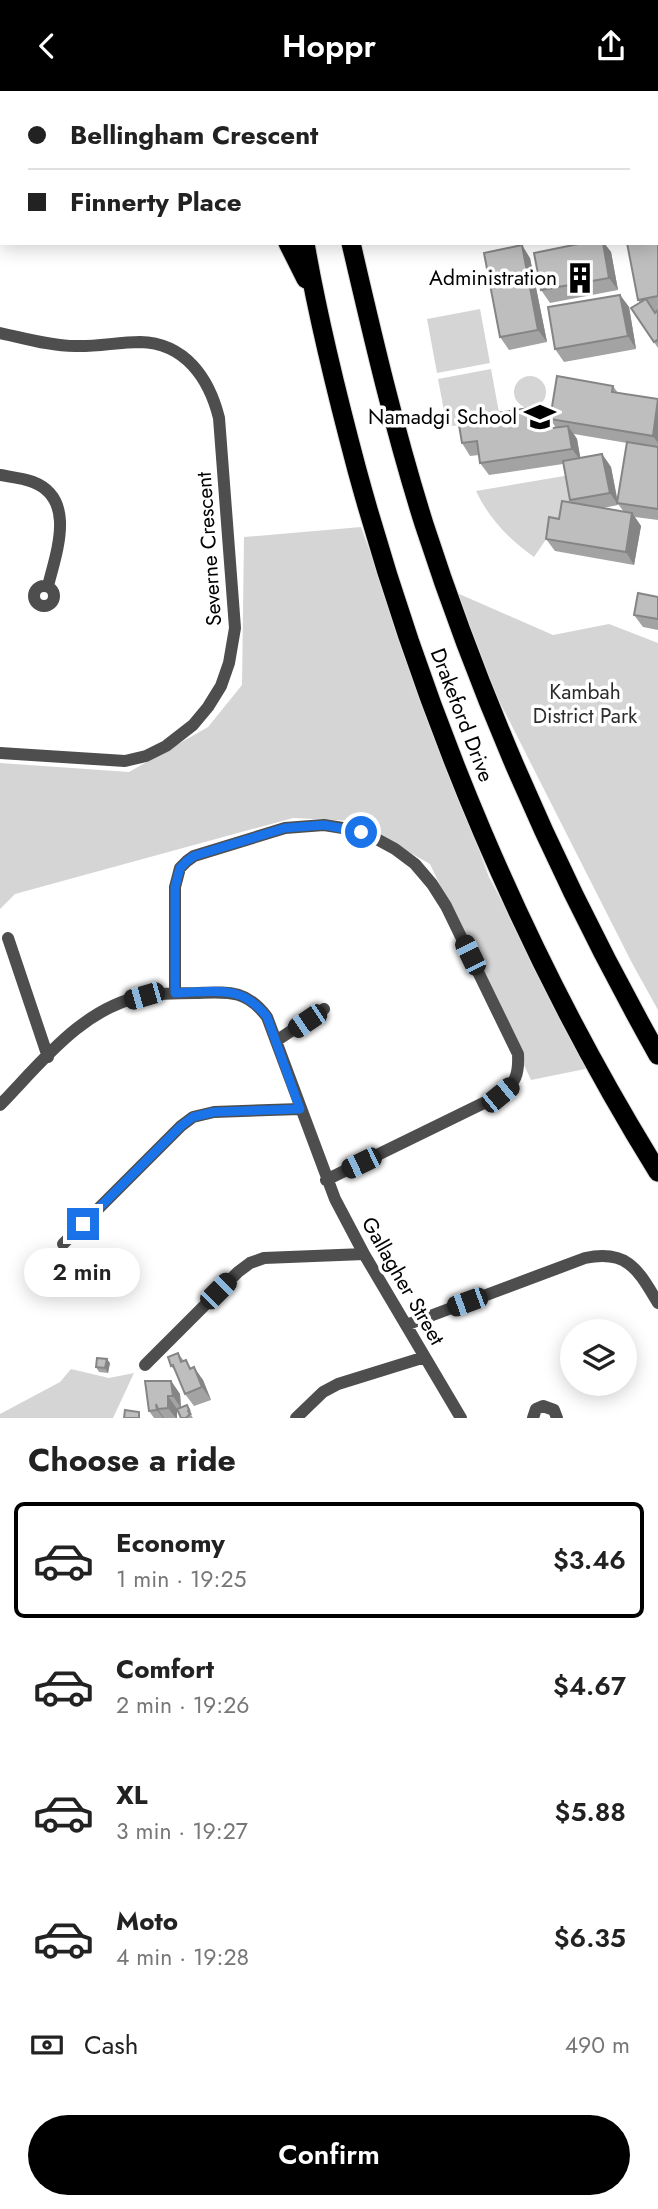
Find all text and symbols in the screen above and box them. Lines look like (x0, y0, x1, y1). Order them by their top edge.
text: Hoppr (282, 23, 376, 69)
icon: back (28, 27, 66, 65)
icon: share (592, 27, 630, 65)
text: Bellingham Crescent (70, 116, 318, 154)
text: Finnerty Place (70, 183, 242, 221)
building icon: Administration (563, 261, 597, 295)
place label: Administration (429, 263, 557, 293)
school or university icon: Namadgi School (523, 400, 557, 434)
place label: Namadgi School (368, 402, 517, 432)
street label: Severne Crescent (189, 471, 229, 627)
street label: Drakeford Drive (423, 644, 501, 786)
park label: Kambah District Park (533, 677, 638, 731)
route start (345, 816, 377, 848)
car (452, 932, 489, 978)
car (121, 980, 168, 1012)
car (284, 1001, 331, 1041)
car (478, 1074, 523, 1116)
car (338, 1144, 385, 1182)
route end (67, 1208, 99, 1240)
street label: Gallagher Street (354, 1211, 452, 1351)
callout: 2 min (25, 1249, 141, 1297)
text: 2 min (52, 1255, 112, 1289)
car (196, 1269, 241, 1313)
car (444, 1285, 491, 1319)
map controls (560, 1319, 637, 1396)
button: layers (560, 1319, 637, 1396)
text: Choose a ride (28, 1437, 236, 1483)
text: Economy (116, 1524, 225, 1562)
icon: car (32, 1529, 95, 1592)
text: $3.46 (553, 1541, 626, 1579)
text: 1 min · 19:25 (116, 1562, 247, 1596)
text: Comfort (116, 1650, 214, 1688)
icon: car (32, 1655, 95, 1718)
text: $4.67 (553, 1667, 626, 1705)
text: 2 min · 19:26 (116, 1688, 250, 1722)
text: XL (116, 1776, 148, 1814)
icon: car (32, 1781, 95, 1844)
text: $5.88 (555, 1793, 626, 1831)
text: 3 min · 19:27 (116, 1814, 248, 1848)
text: Moto (116, 1902, 178, 1940)
icon: car (32, 1907, 95, 1970)
text: $6.35 (554, 1919, 626, 1957)
text: 4 min · 19:28 (116, 1940, 249, 1974)
icon: cash (28, 2026, 66, 2064)
text: Cash (84, 2026, 138, 2064)
text: 490 m (565, 2028, 630, 2062)
button: Confirm (28, 2115, 630, 2195)

